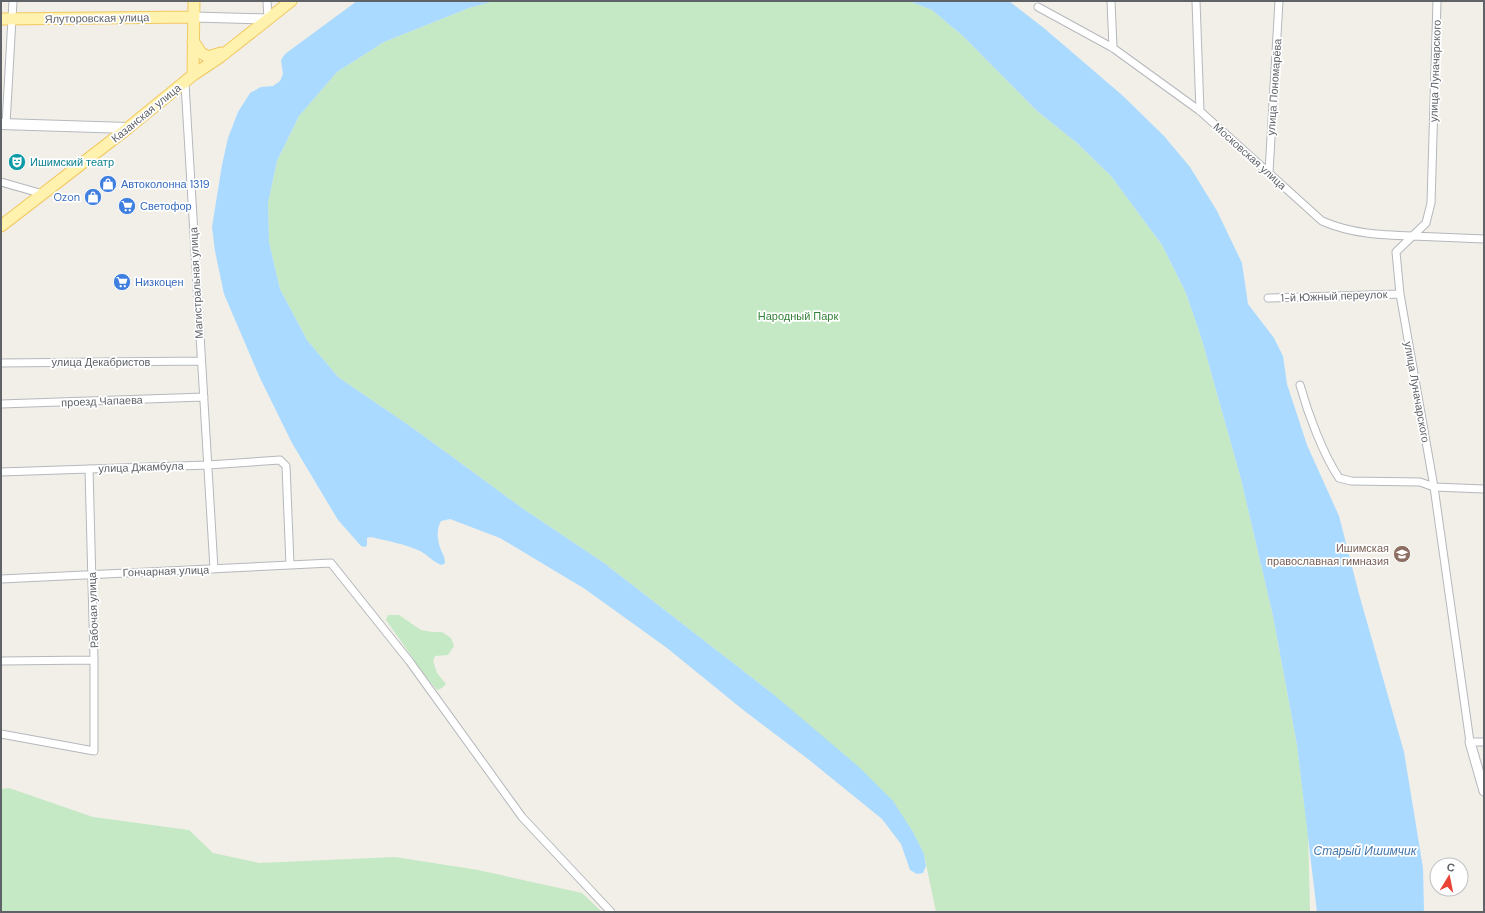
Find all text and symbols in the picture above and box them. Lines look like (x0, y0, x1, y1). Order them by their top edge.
street label: Ялуторовская улица (45, 10, 150, 26)
street label: улица Луначарского (1426, 20, 1444, 122)
street label: улица Пономарёва (1264, 37, 1284, 136)
street label: Казанская улица (108, 80, 184, 145)
street label: Московская улица (1211, 120, 1290, 193)
theatre icon: Ишимский театр (7, 152, 27, 172)
place label: Ишимский театр (30, 155, 114, 169)
shop icon: Автоколонна 1319 (98, 174, 118, 194)
place label: Автоколонна 1319 (121, 177, 210, 191)
shop icon: Ozon (83, 187, 103, 207)
place label: Ozon (54, 190, 80, 204)
supermarket icon: Светофор (117, 196, 137, 216)
place label: Светофор (140, 199, 192, 213)
street label: Магистральная улица (186, 226, 206, 339)
supermarket icon: Низкоцен (112, 272, 132, 292)
place label: Низкоцен (135, 275, 184, 289)
street label: 1-й Южный переулок (1280, 287, 1388, 305)
park label: Народный Парк (758, 309, 838, 323)
street label: улица Луначарского (1401, 340, 1433, 444)
street label: улица Декабристов (52, 355, 151, 369)
street label: проезд Чапаева (61, 393, 144, 409)
street label: улица Джамбула (98, 458, 185, 475)
place label: Ишимская православная гимназия (1267, 541, 1389, 568)
school or university icon: Ишимская православная гимназия (1392, 544, 1412, 564)
street label: Гончарная улица (122, 562, 210, 580)
street label: Рабочая улица (85, 571, 101, 648)
water label: Старый Ишимчик (1314, 843, 1418, 859)
north arrow (1429, 857, 1469, 897)
text: С (1446, 860, 1456, 875)

